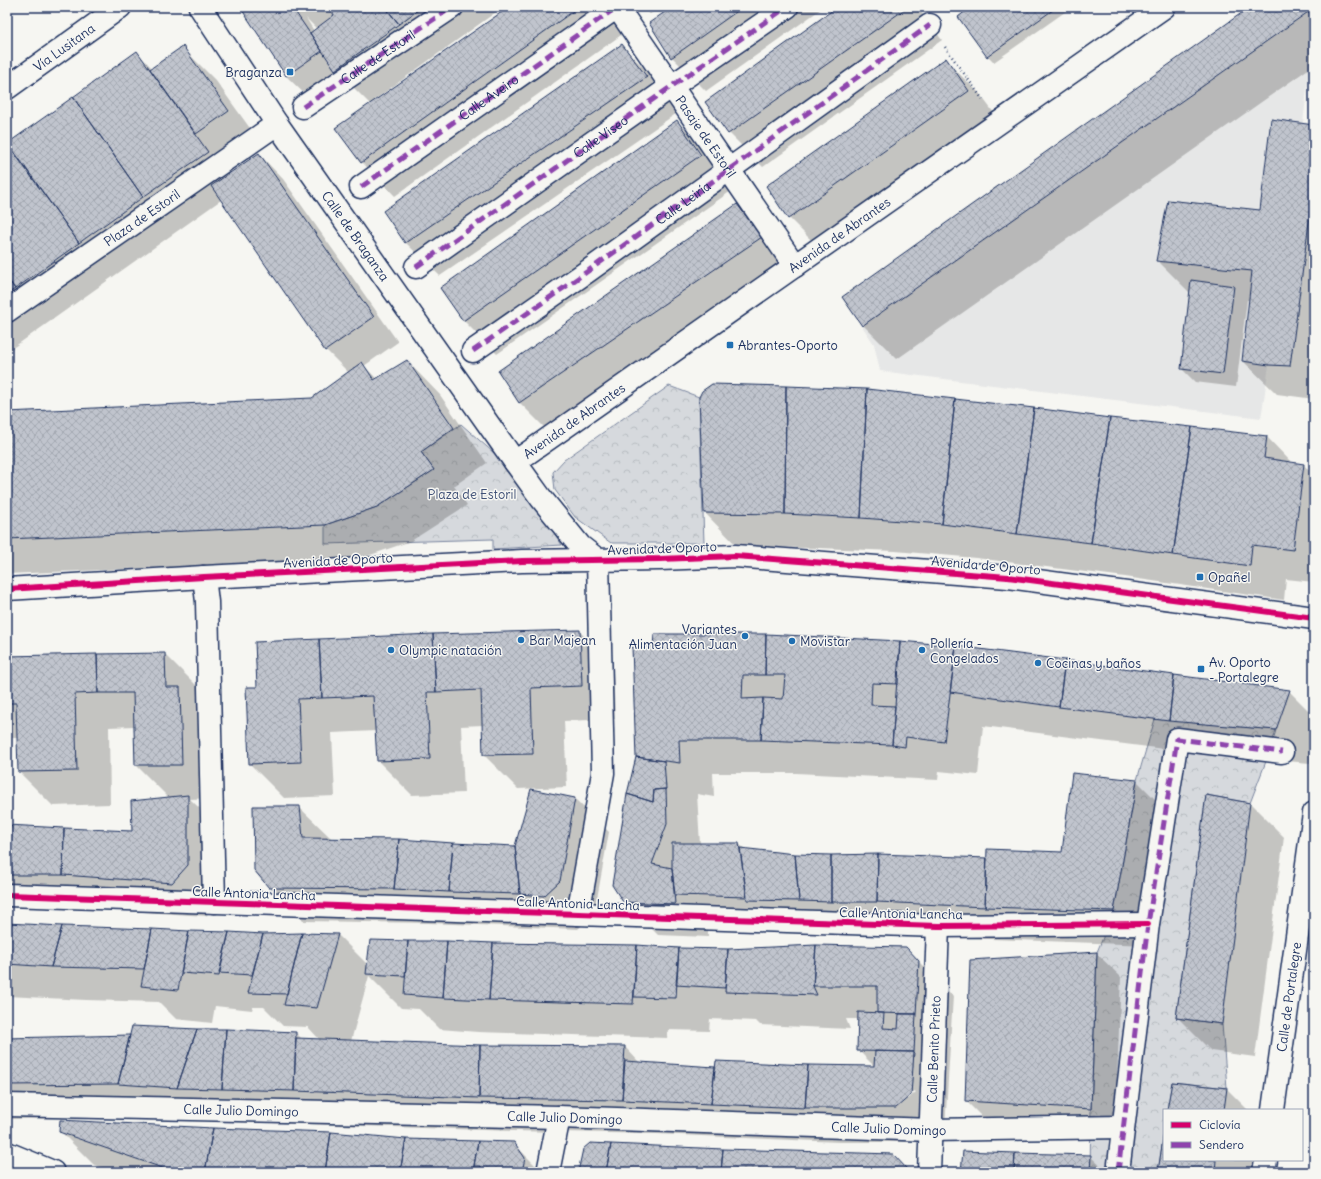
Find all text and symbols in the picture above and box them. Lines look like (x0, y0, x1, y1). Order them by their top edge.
street label: Vía Lusitana (30, 20, 98, 75)
street label: Calle de Estoril (338, 26, 418, 88)
place label: Braganza (225, 64, 282, 81)
marker: Braganza (285, 67, 295, 77)
street label: Calle Aveiro (456, 71, 522, 124)
street label: Pasaje de Estoril (671, 93, 740, 181)
street label: Calle Viseo (570, 112, 632, 162)
street label: Calle Leiría (652, 178, 714, 229)
street label: Plaza de Estoril (101, 186, 184, 250)
street label: Calle de Braganza (318, 188, 393, 285)
street label: Avenida de Abrantes (785, 193, 894, 277)
place label: Abrantes-Oporto (738, 337, 838, 354)
marker: Abrantes-Oporto (725, 340, 735, 350)
street label: Avenida de Abrantes (520, 379, 629, 463)
park label: Plaza de Estoril (428, 486, 516, 503)
street label: Avenida de Oporto (607, 538, 717, 559)
street label: Avenida de Oporto (283, 549, 393, 572)
street label: Avenida de Oporto (931, 552, 1041, 579)
place label: Opañel (1208, 569, 1250, 586)
marker: Opañel (1195, 572, 1205, 582)
place label: Variantes Alimentación Juan (629, 621, 737, 653)
marker: Variantes Alimentación Juan (740, 631, 750, 641)
place label: Bar Majean (529, 632, 597, 649)
place label: Movistar (800, 633, 851, 650)
marker: Bar Majean (516, 635, 526, 645)
place label: Pollería - Congelados (930, 635, 999, 667)
marker: Movistar (787, 636, 797, 646)
place label: Olympic natación (399, 642, 502, 659)
marker: Olympic natación (386, 645, 396, 655)
marker: Pollería - Congelados (917, 645, 927, 655)
place label: Av. Oporto - Portalegre (1209, 654, 1279, 686)
place label: Cocinas y baños (1046, 655, 1141, 672)
marker: Cocinas y baños (1033, 658, 1043, 668)
marker: Av. Oporto - Portalegre (1196, 664, 1206, 674)
street label: Calle Antonia Lancha (192, 883, 316, 904)
street label: Calle Antonia Lancha (516, 893, 640, 914)
street label: Calle Antonia Lancha (839, 904, 963, 923)
street label: Calle de Portalegre (1273, 941, 1305, 1053)
street label: Calle Benito Prieto (924, 995, 944, 1103)
street label: Calle Julio Domingo (183, 1101, 299, 1120)
street label: Calle Julio Domingo (507, 1108, 623, 1128)
legend (1163, 1109, 1303, 1161)
text: Ciclovía (1199, 1117, 1241, 1132)
street label: Calle Julio Domingo (831, 1118, 946, 1139)
text: Sendero (1199, 1137, 1244, 1152)

